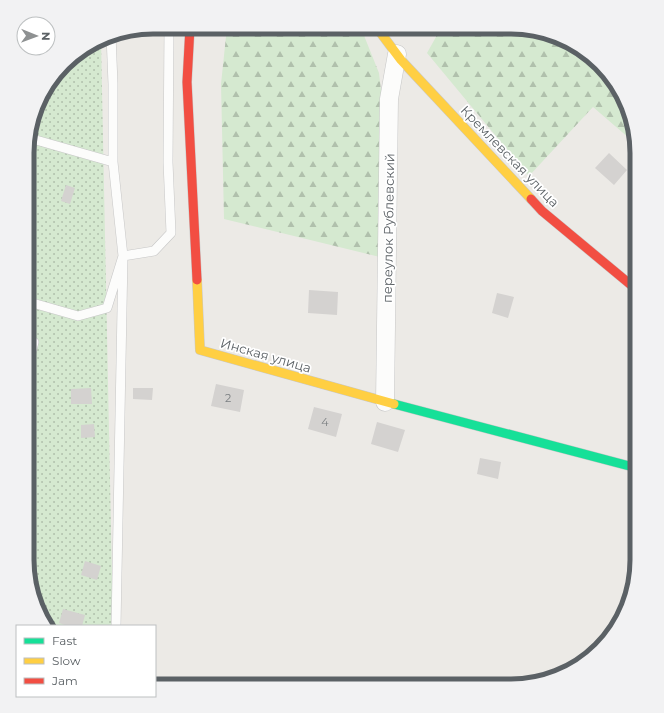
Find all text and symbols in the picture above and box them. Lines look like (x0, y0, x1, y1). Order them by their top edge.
north arrow (16, 16, 56, 56)
text: N (39, 32, 53, 41)
street label: Кремлевская улица (458, 102, 562, 210)
street label: переулок Рублевский (379, 153, 397, 303)
street label: Инская улица (219, 334, 313, 376)
house number: 2 (225, 391, 231, 405)
house number: 4 (321, 415, 329, 429)
legend (16, 625, 156, 697)
text: Fast (52, 633, 77, 648)
text: Slow (52, 653, 81, 668)
text: Jam (51, 673, 78, 688)

